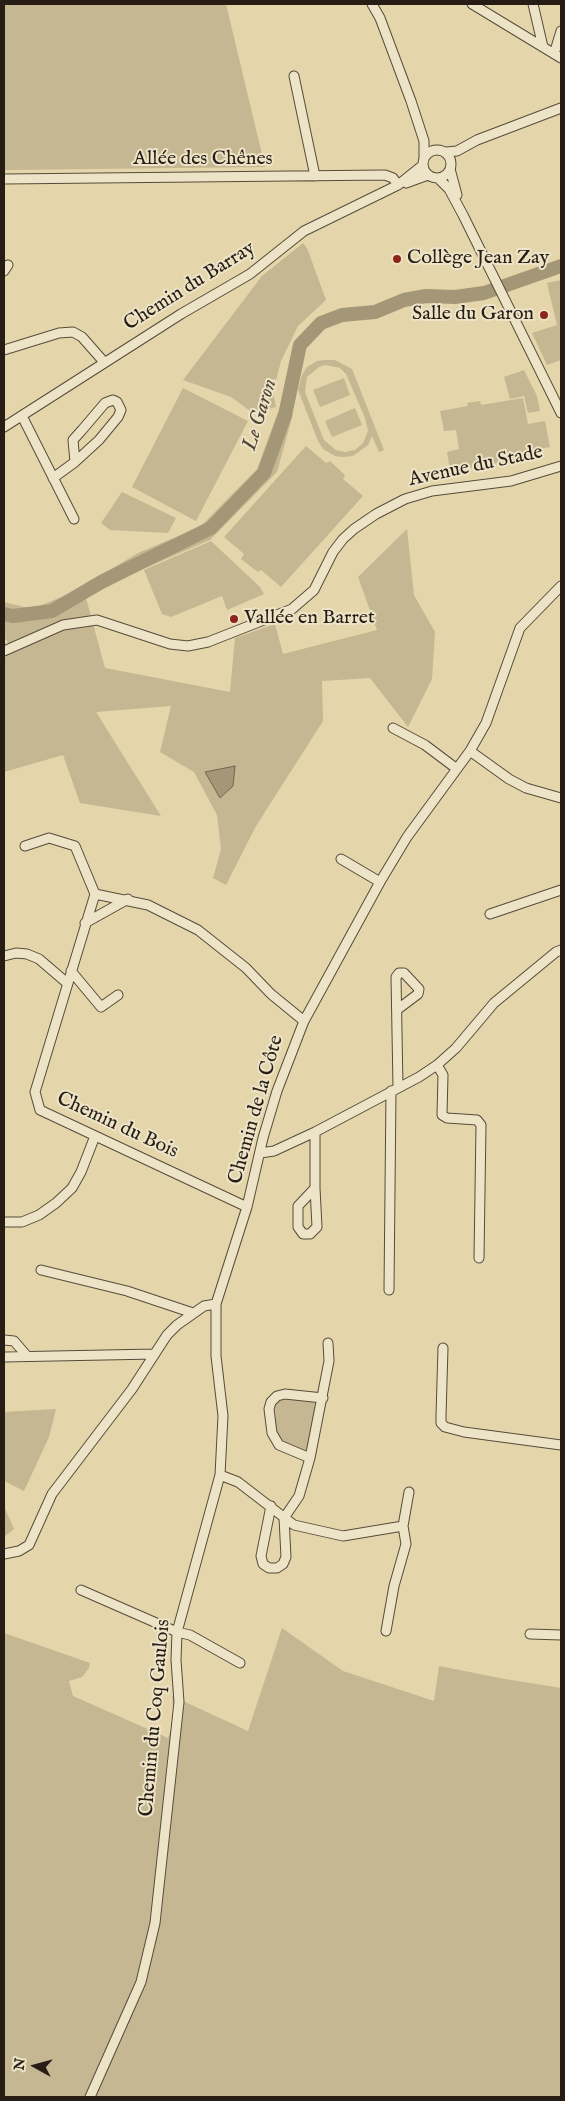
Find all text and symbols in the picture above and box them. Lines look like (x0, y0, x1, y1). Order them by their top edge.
street label: Allée des Chênes (133, 148, 273, 172)
street label: Chemin du Barray (120, 237, 260, 337)
place label: Collège Jean Zay (407, 247, 549, 271)
marker: Collège Jean Zay (391, 253, 403, 265)
place label: Salle du Garon (412, 303, 534, 327)
marker: Salle du Garon (538, 309, 550, 321)
water label: Le Garon (238, 376, 284, 454)
street label: Avenue du Stade (407, 441, 545, 493)
place label: Vallée en Barret (244, 607, 375, 631)
marker: Vallée en Barret (228, 613, 240, 625)
street label: Chemin de la Côte (224, 1033, 290, 1187)
street label: Chemin du Bois (52, 1087, 182, 1165)
street label: Chemin du Coq Gaulois (135, 1618, 177, 1818)
north arrow (10, 2041, 60, 2091)
text: N (10, 2057, 30, 2071)

